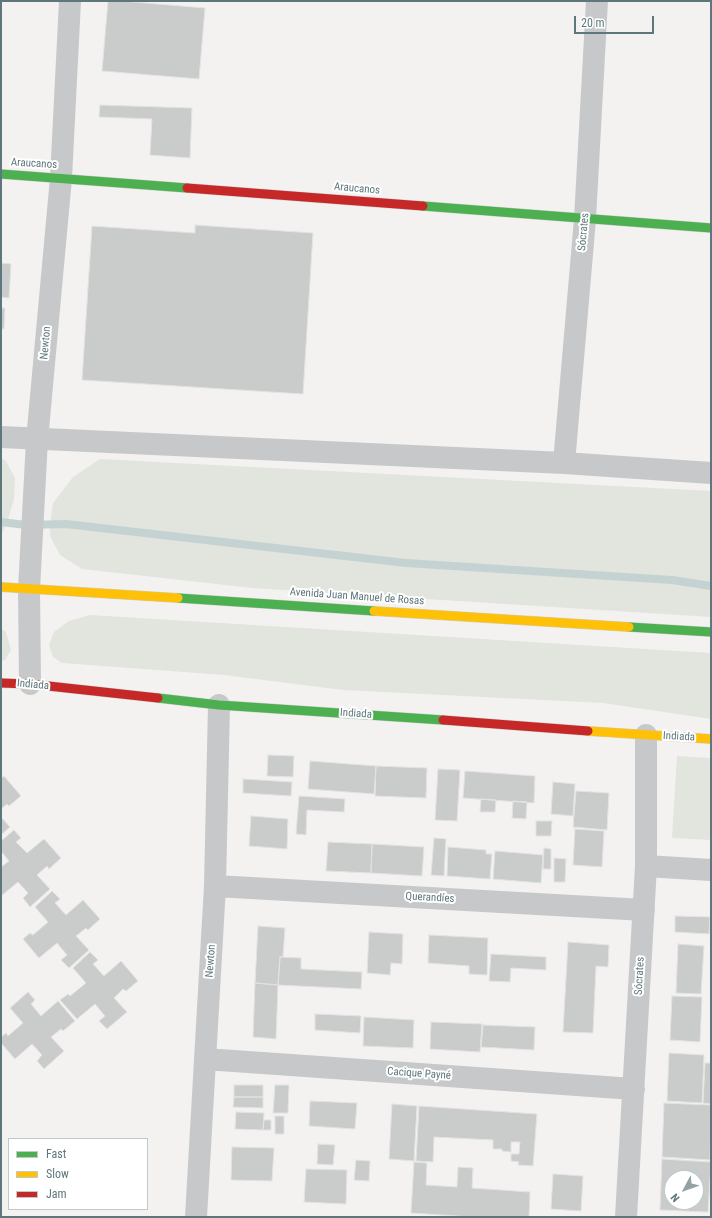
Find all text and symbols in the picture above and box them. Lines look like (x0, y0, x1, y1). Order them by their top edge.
scale bar (576, 8, 656, 34)
text: 20 m (581, 16, 605, 30)
street label: Araucanos (11, 156, 57, 172)
street label: Araucanos (333, 180, 381, 198)
street label: Sócrates (576, 212, 592, 252)
street label: Newton (38, 326, 54, 360)
street label: Avenida Juan Manuel de Rosas (289, 586, 425, 608)
street label: Indiada (16, 677, 50, 693)
street label: Indiada (340, 706, 372, 722)
street label: Indiada (663, 730, 695, 744)
street label: Querandíes (405, 890, 455, 906)
street label: Newton (203, 944, 219, 978)
street label: Sócrates (632, 957, 648, 995)
street label: Cacique Payné (387, 1065, 451, 1083)
legend (8, 1138, 148, 1210)
text: Fast (46, 1147, 66, 1161)
text: Slow (46, 1167, 69, 1181)
north arrow (664, 1170, 704, 1210)
text: Jam (46, 1187, 67, 1201)
text: N (668, 1191, 682, 1204)

